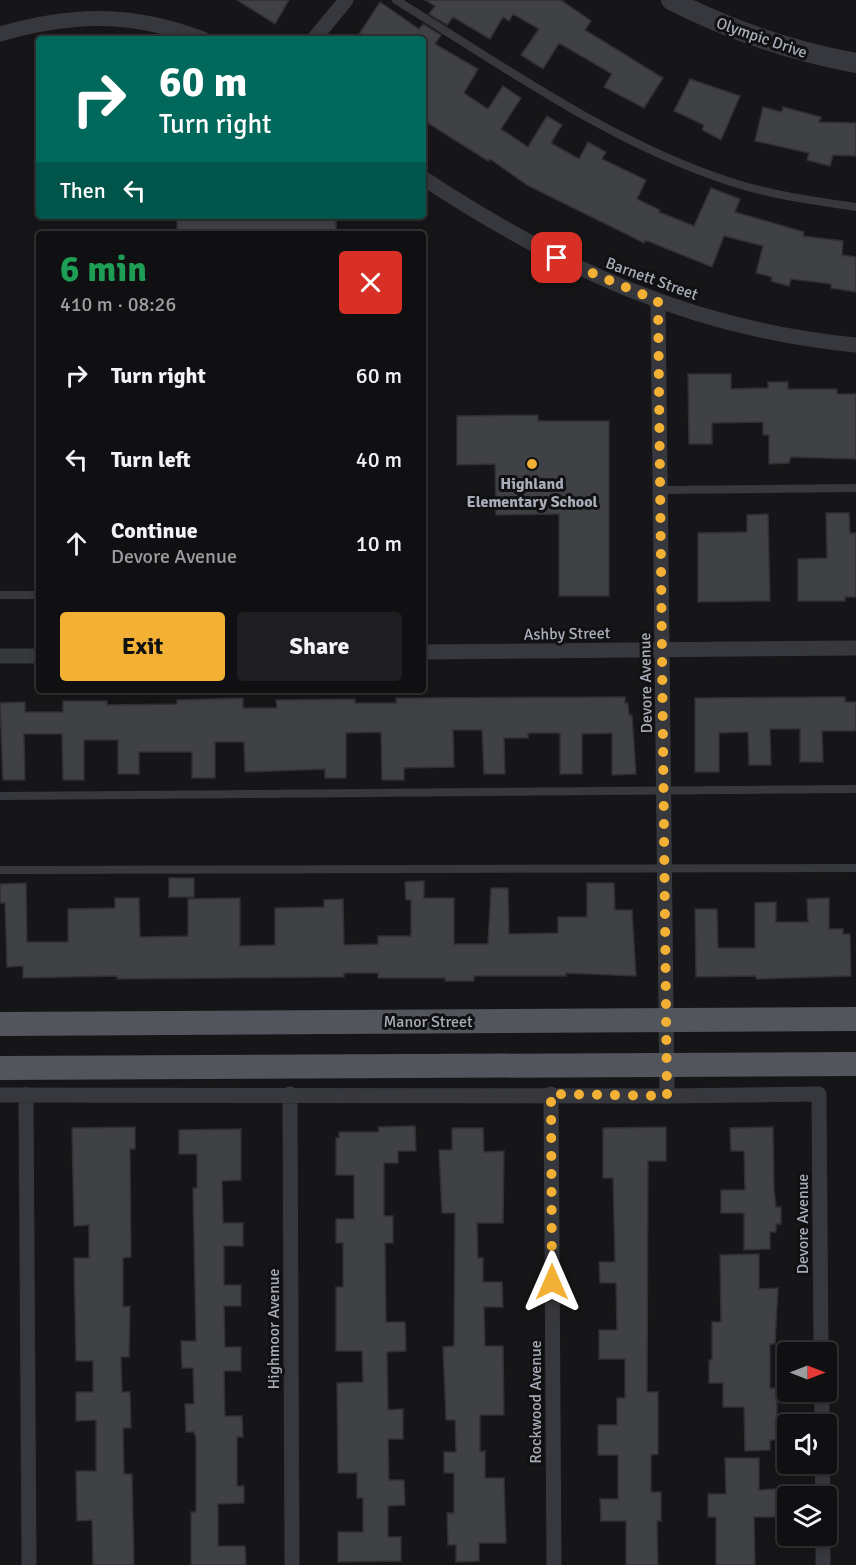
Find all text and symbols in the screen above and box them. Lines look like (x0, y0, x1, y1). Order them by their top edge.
street label: Olympic Drive (714, 13, 810, 63)
text: 60 m (159, 57, 248, 108)
icon: right (60, 60, 138, 138)
text: Turn right (159, 108, 272, 141)
icon: left (118, 174, 151, 207)
text: Then (60, 177, 106, 204)
pin (531, 232, 582, 283)
icon: arrive (540, 241, 573, 274)
text: 6 min (60, 247, 147, 292)
button: close (339, 251, 402, 314)
street label: Barnett Street (603, 253, 701, 305)
text: 410 m · 08:26 (60, 292, 176, 317)
icon: right (60, 359, 93, 392)
text: Turn right (111, 362, 206, 389)
text: 60 m (356, 362, 402, 389)
icon: left (60, 443, 93, 476)
text: Turn left (111, 446, 191, 473)
text: 40 m (356, 446, 402, 473)
marker: Highland Elementary School (525, 457, 539, 471)
place label: Highland Elementary School (466, 474, 598, 512)
text: Continue (111, 517, 198, 544)
icon: ahead (60, 527, 93, 560)
text: 10 m (356, 530, 402, 557)
text: Devore Avenue (111, 544, 237, 569)
button: Exit (60, 612, 225, 681)
button: Share (237, 612, 402, 681)
street label: Ashby Street (524, 623, 611, 645)
street label: Devore Avenue (635, 632, 657, 734)
street label: Manor Street (383, 1012, 473, 1032)
street label: Devore Avenue (793, 1174, 813, 1274)
position arrow (520, 1250, 584, 1314)
street label: Highmoor Avenue (264, 1268, 284, 1390)
street label: Rockwood Avenue (526, 1340, 546, 1464)
north arrow (777, 1342, 837, 1402)
map controls (777, 1342, 837, 1546)
button: sound (777, 1414, 837, 1474)
button: layers (777, 1486, 837, 1546)

